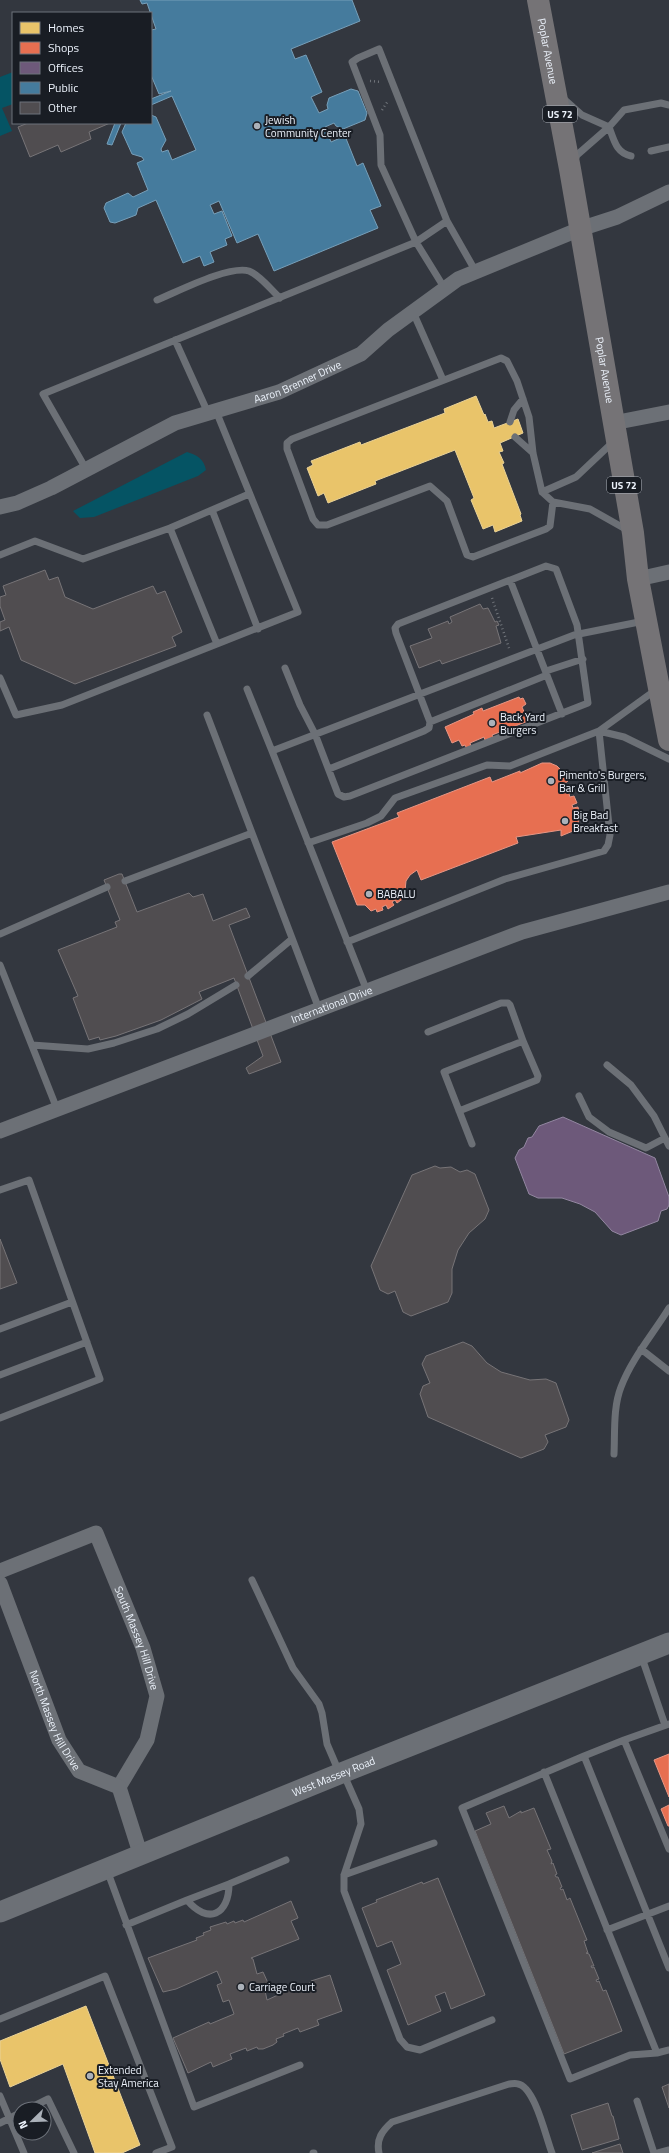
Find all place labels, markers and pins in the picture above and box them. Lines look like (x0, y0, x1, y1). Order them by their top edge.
place label: Jewish Community Center (265, 112, 352, 141)
marker: Jewish Community Center (252, 121, 262, 131)
place label: Back Yard Burgers (500, 709, 545, 738)
marker: Back Yard Burgers (487, 718, 497, 728)
place label: Pimento's Burgers, Bar & Grill (559, 767, 647, 796)
marker: Pimento's Burgers, Bar & Grill (546, 776, 556, 786)
place label: Big Bad Breakfast (573, 807, 618, 836)
marker: Big Bad Breakfast (560, 816, 570, 826)
place label: BABALU (377, 886, 416, 902)
marker: BABALU (364, 889, 374, 899)
place label: Carriage Court (249, 1979, 315, 1995)
marker: Carriage Court (236, 1982, 246, 1992)
place label: Extended Stay America (98, 2062, 159, 2091)
marker: Extended Stay America (85, 2071, 95, 2081)

